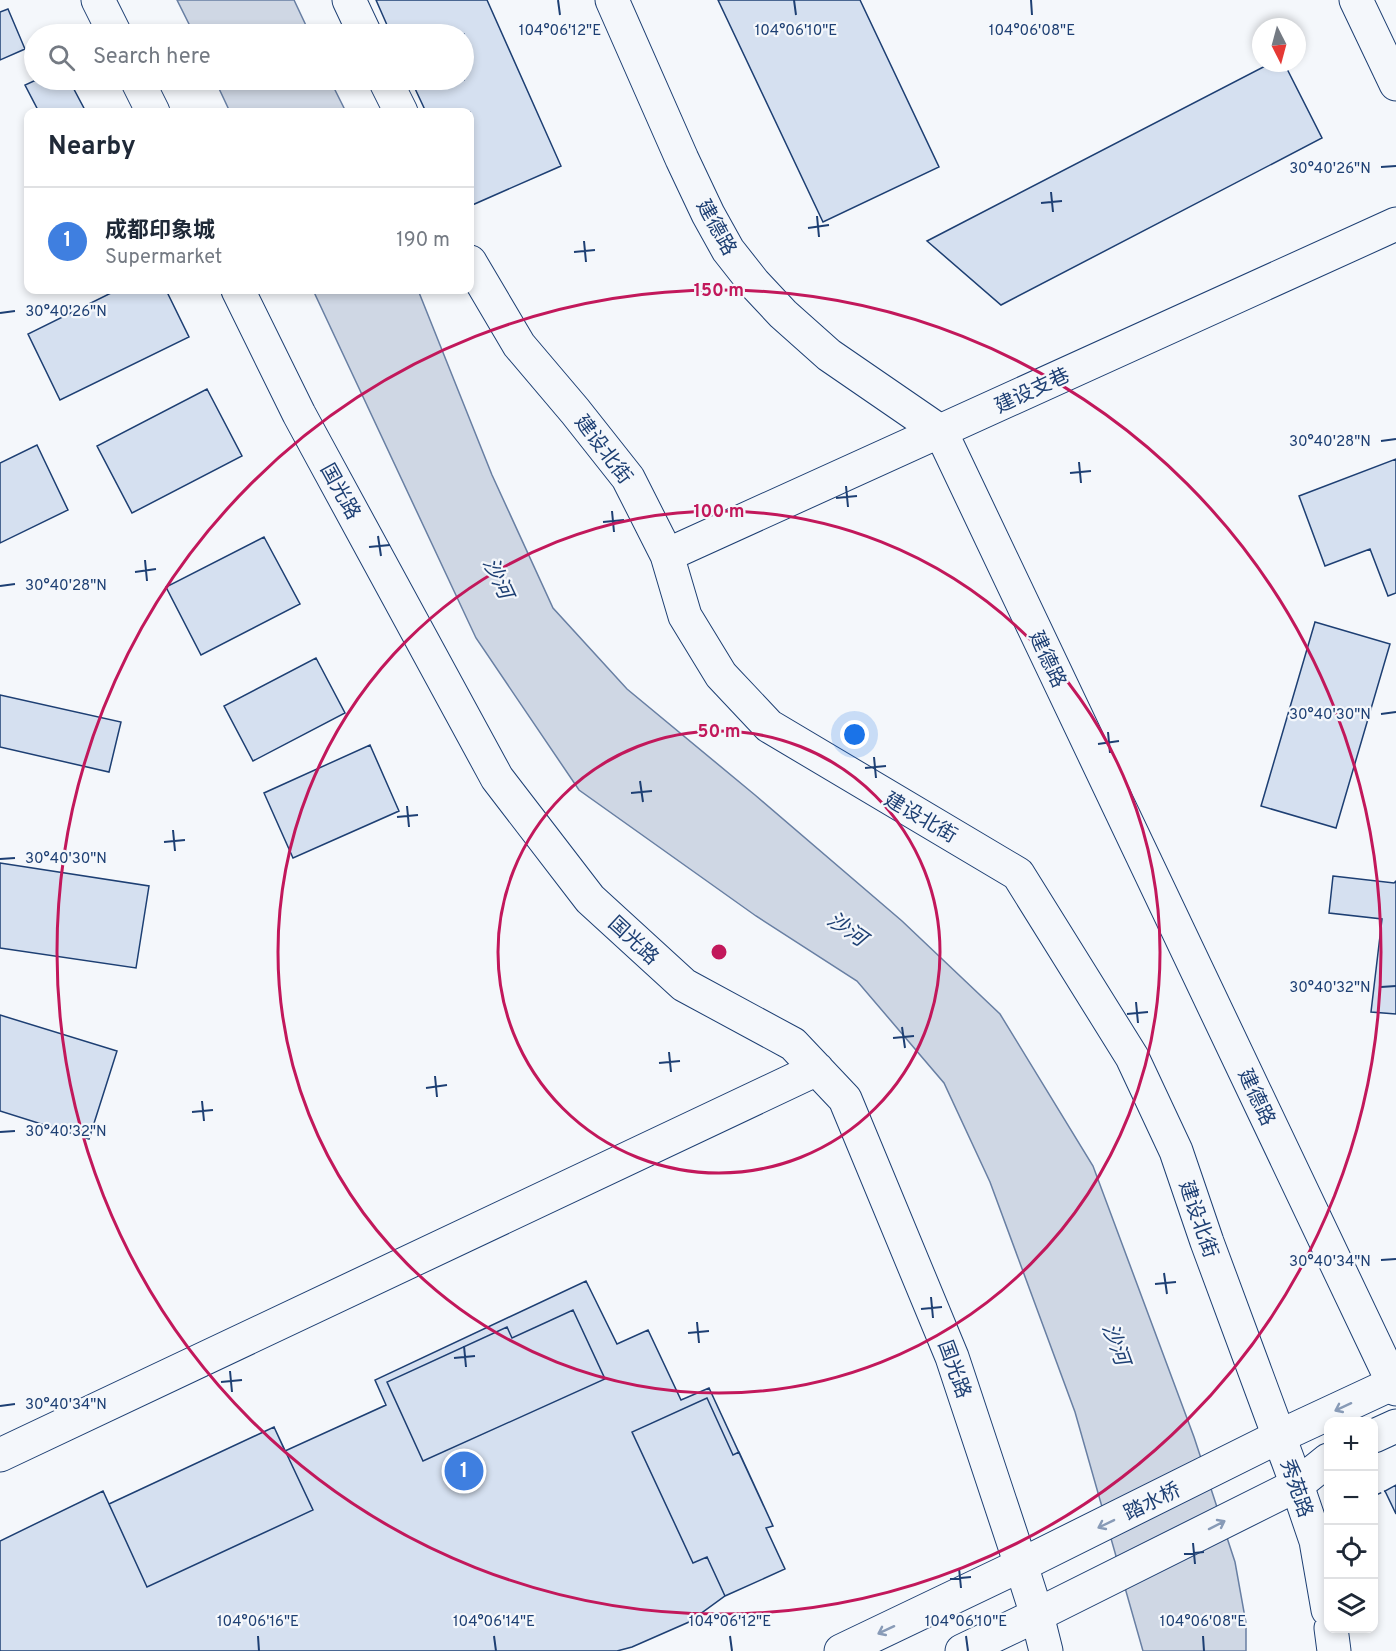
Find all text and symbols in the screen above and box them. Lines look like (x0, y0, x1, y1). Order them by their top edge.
north arrow (1252, 18, 1306, 72)
text: 104°06'12"E (519, 22, 601, 41)
text: 104°06'10"E (755, 22, 837, 41)
text: 104°06'08"E (989, 22, 1075, 41)
search box (24, 24, 474, 90)
icon: search (45, 41, 78, 74)
text: Search here (93, 44, 211, 71)
text: Nearby (48, 131, 136, 164)
text: 30°40'26"N (1289, 160, 1371, 179)
street label: 建德路 (689, 195, 741, 261)
text: 成都印象城 (105, 218, 215, 245)
text: 1 (64, 228, 72, 254)
text: 190 m (396, 228, 450, 254)
text: Supermarket (105, 245, 222, 271)
text: 150 m (694, 280, 744, 303)
text: 30°40'26"N (25, 303, 107, 322)
street label: 建设支巷 (991, 363, 1075, 420)
street label: 建设北街 (568, 410, 637, 490)
text: 30°40'28"N (1289, 433, 1371, 452)
street label: 国光路 (313, 459, 365, 525)
text: 100 m (693, 501, 745, 524)
water label: 沙河 (476, 554, 519, 607)
text: 30°40'28"N (25, 577, 107, 596)
street label: 建德路 (1022, 627, 1071, 693)
text: 30°40'30"N (1289, 706, 1371, 725)
your location (840, 720, 869, 749)
text: 50 m (697, 721, 741, 744)
street label: 建设北街 (879, 787, 961, 850)
text: 30°40'30"N (25, 850, 107, 869)
water label: 沙河 (821, 907, 874, 956)
street label: 国光路 (602, 911, 663, 971)
centre of rings (709, 942, 729, 962)
text: 30°40'32"N (1289, 979, 1371, 998)
street label: 建德路 (1231, 1065, 1280, 1131)
text: 30°40'32"N (25, 1123, 107, 1142)
street label: 建设北街 (1172, 1178, 1222, 1262)
text: 30°40'34"N (1289, 1253, 1371, 1272)
water label: 沙河 (1095, 1320, 1136, 1373)
street label: 国光路 (931, 1337, 976, 1402)
text: 30°40'34"N (25, 1396, 107, 1415)
one-way arrow (1334, 1402, 1352, 1413)
map controls (1324, 1417, 1378, 1633)
button: + (1324, 1417, 1378, 1471)
pin: 1 (444, 1448, 484, 1494)
street label: 秀苑路 (1273, 1456, 1317, 1521)
button: − (1324, 1471, 1378, 1525)
street label: 踏水桥 (1120, 1478, 1186, 1528)
one-way arrow (1097, 1518, 1115, 1530)
one-way arrow (1207, 1518, 1225, 1530)
button: locate (1324, 1525, 1378, 1579)
button: layers (1324, 1579, 1378, 1633)
text: 104°06'16"E (217, 1613, 299, 1632)
text: 104°06'14"E (453, 1613, 535, 1632)
text: 104°06'12"E (689, 1613, 771, 1632)
text: 104°06'10"E (925, 1613, 1007, 1632)
text: 104°06'08"E (1160, 1613, 1246, 1632)
one-way arrow (877, 1624, 895, 1636)

